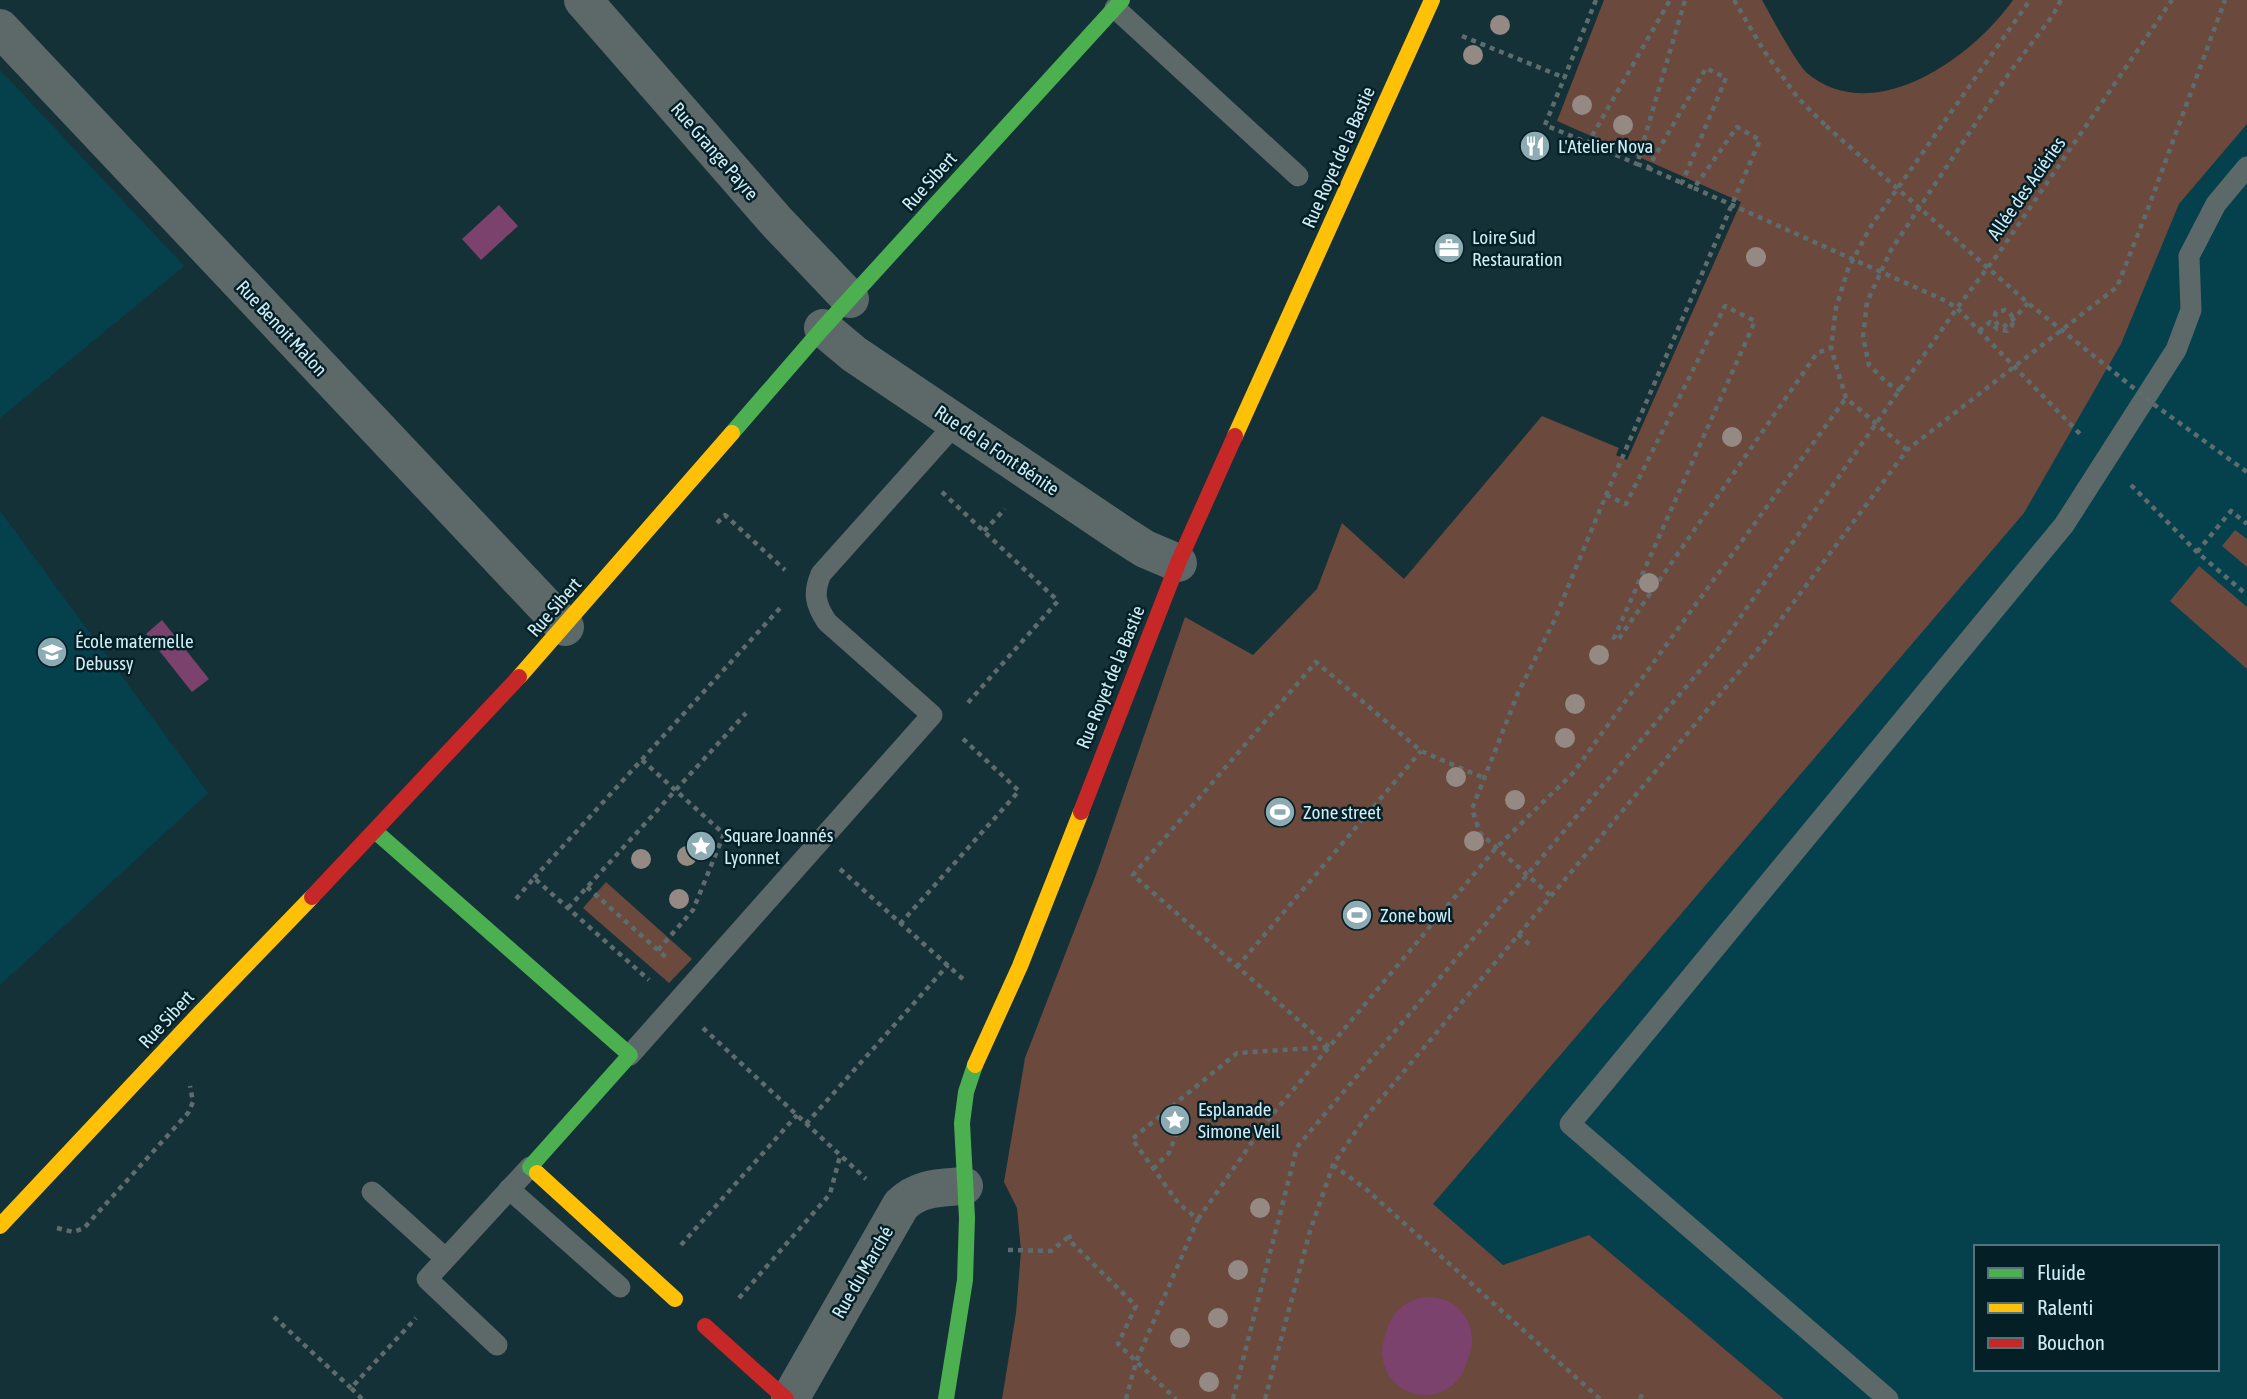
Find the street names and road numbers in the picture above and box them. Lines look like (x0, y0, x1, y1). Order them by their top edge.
street label: Rue Royet de la Bastie (1297, 83, 1379, 231)
street label: Rue Grange Payre (667, 98, 763, 204)
street label: Allée des Aciéries (1982, 132, 2070, 244)
street label: Rue Sibert (897, 147, 961, 215)
street label: Rue Benoit Malon (232, 276, 332, 380)
street label: Rue de la Font Bénite (931, 400, 1063, 500)
street label: Rue Sibert (522, 573, 586, 641)
street label: Rue Royet de la Bastie (1071, 602, 1149, 752)
street label: Rue Sibert (134, 986, 198, 1052)
street label: Rue du Marché (827, 1222, 897, 1322)

